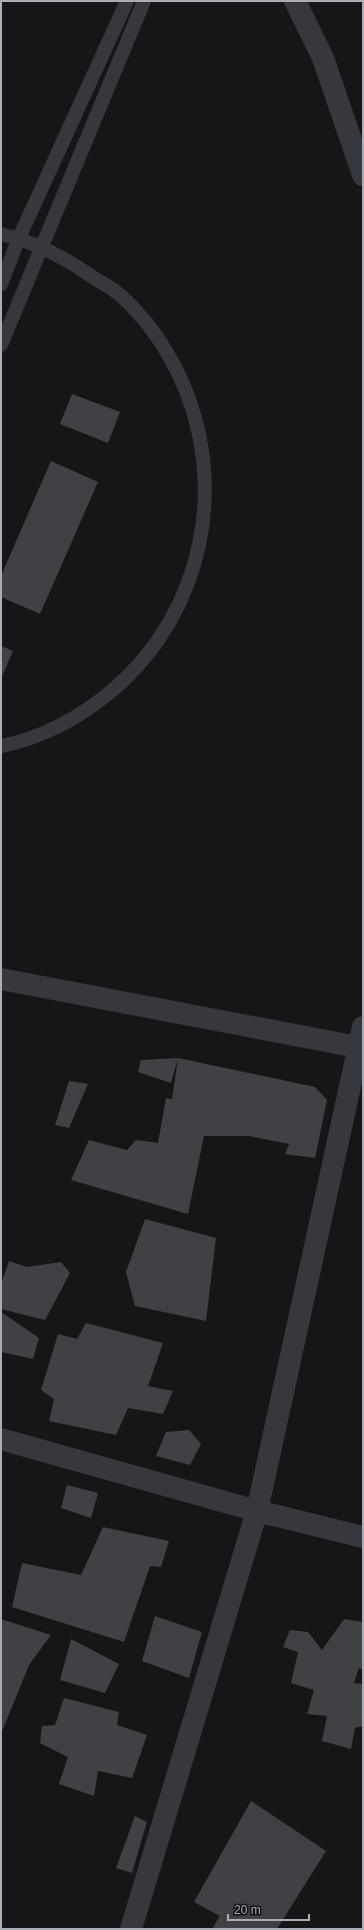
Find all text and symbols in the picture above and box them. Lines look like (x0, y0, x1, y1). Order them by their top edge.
scale bar (228, 1896, 309, 1922)
text: 20 m (234, 1903, 261, 1917)

